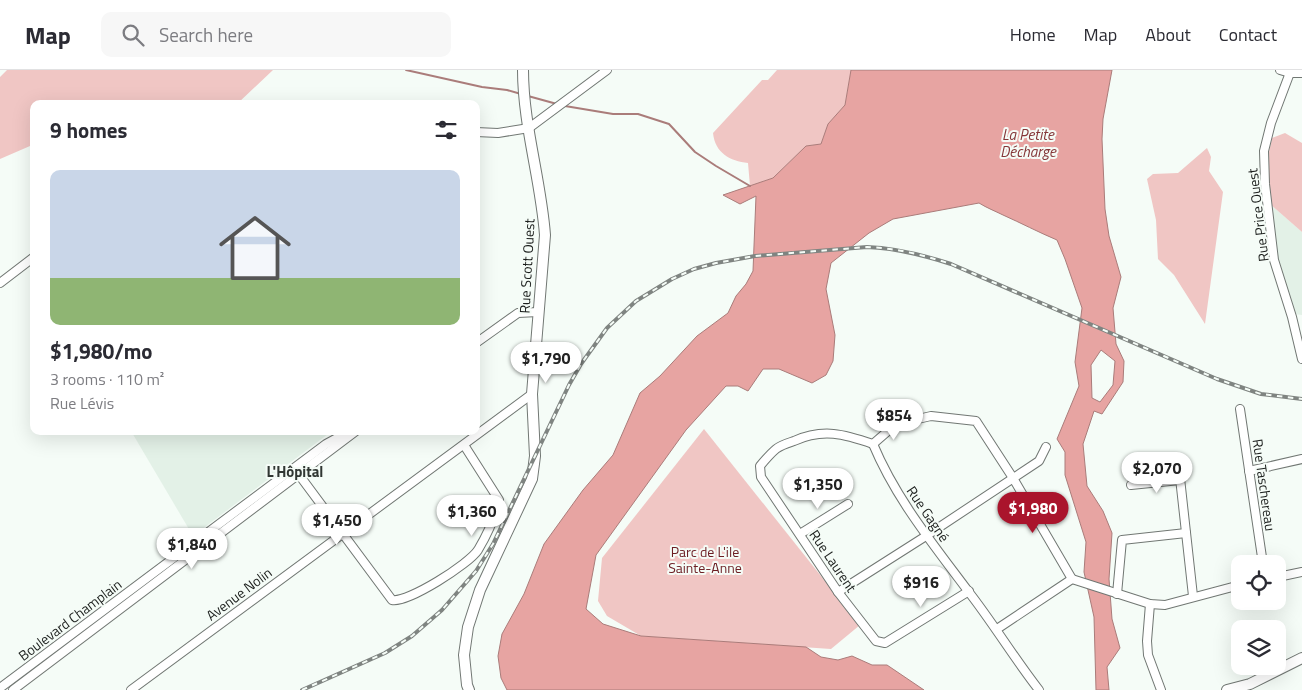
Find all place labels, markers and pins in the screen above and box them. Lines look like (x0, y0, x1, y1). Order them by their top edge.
pin: $1,790 (505, 342, 587, 384)
pin: $854 (864, 398, 924, 441)
pin: $2,070 (1116, 452, 1198, 494)
pin: $1,350 (777, 468, 859, 510)
pin: $1,980 (992, 492, 1074, 534)
pin: $1,360 (431, 494, 513, 537)
pin: $1,450 (296, 504, 378, 546)
pin: $1,840 (151, 528, 233, 570)
pin: $916 (891, 566, 951, 608)

